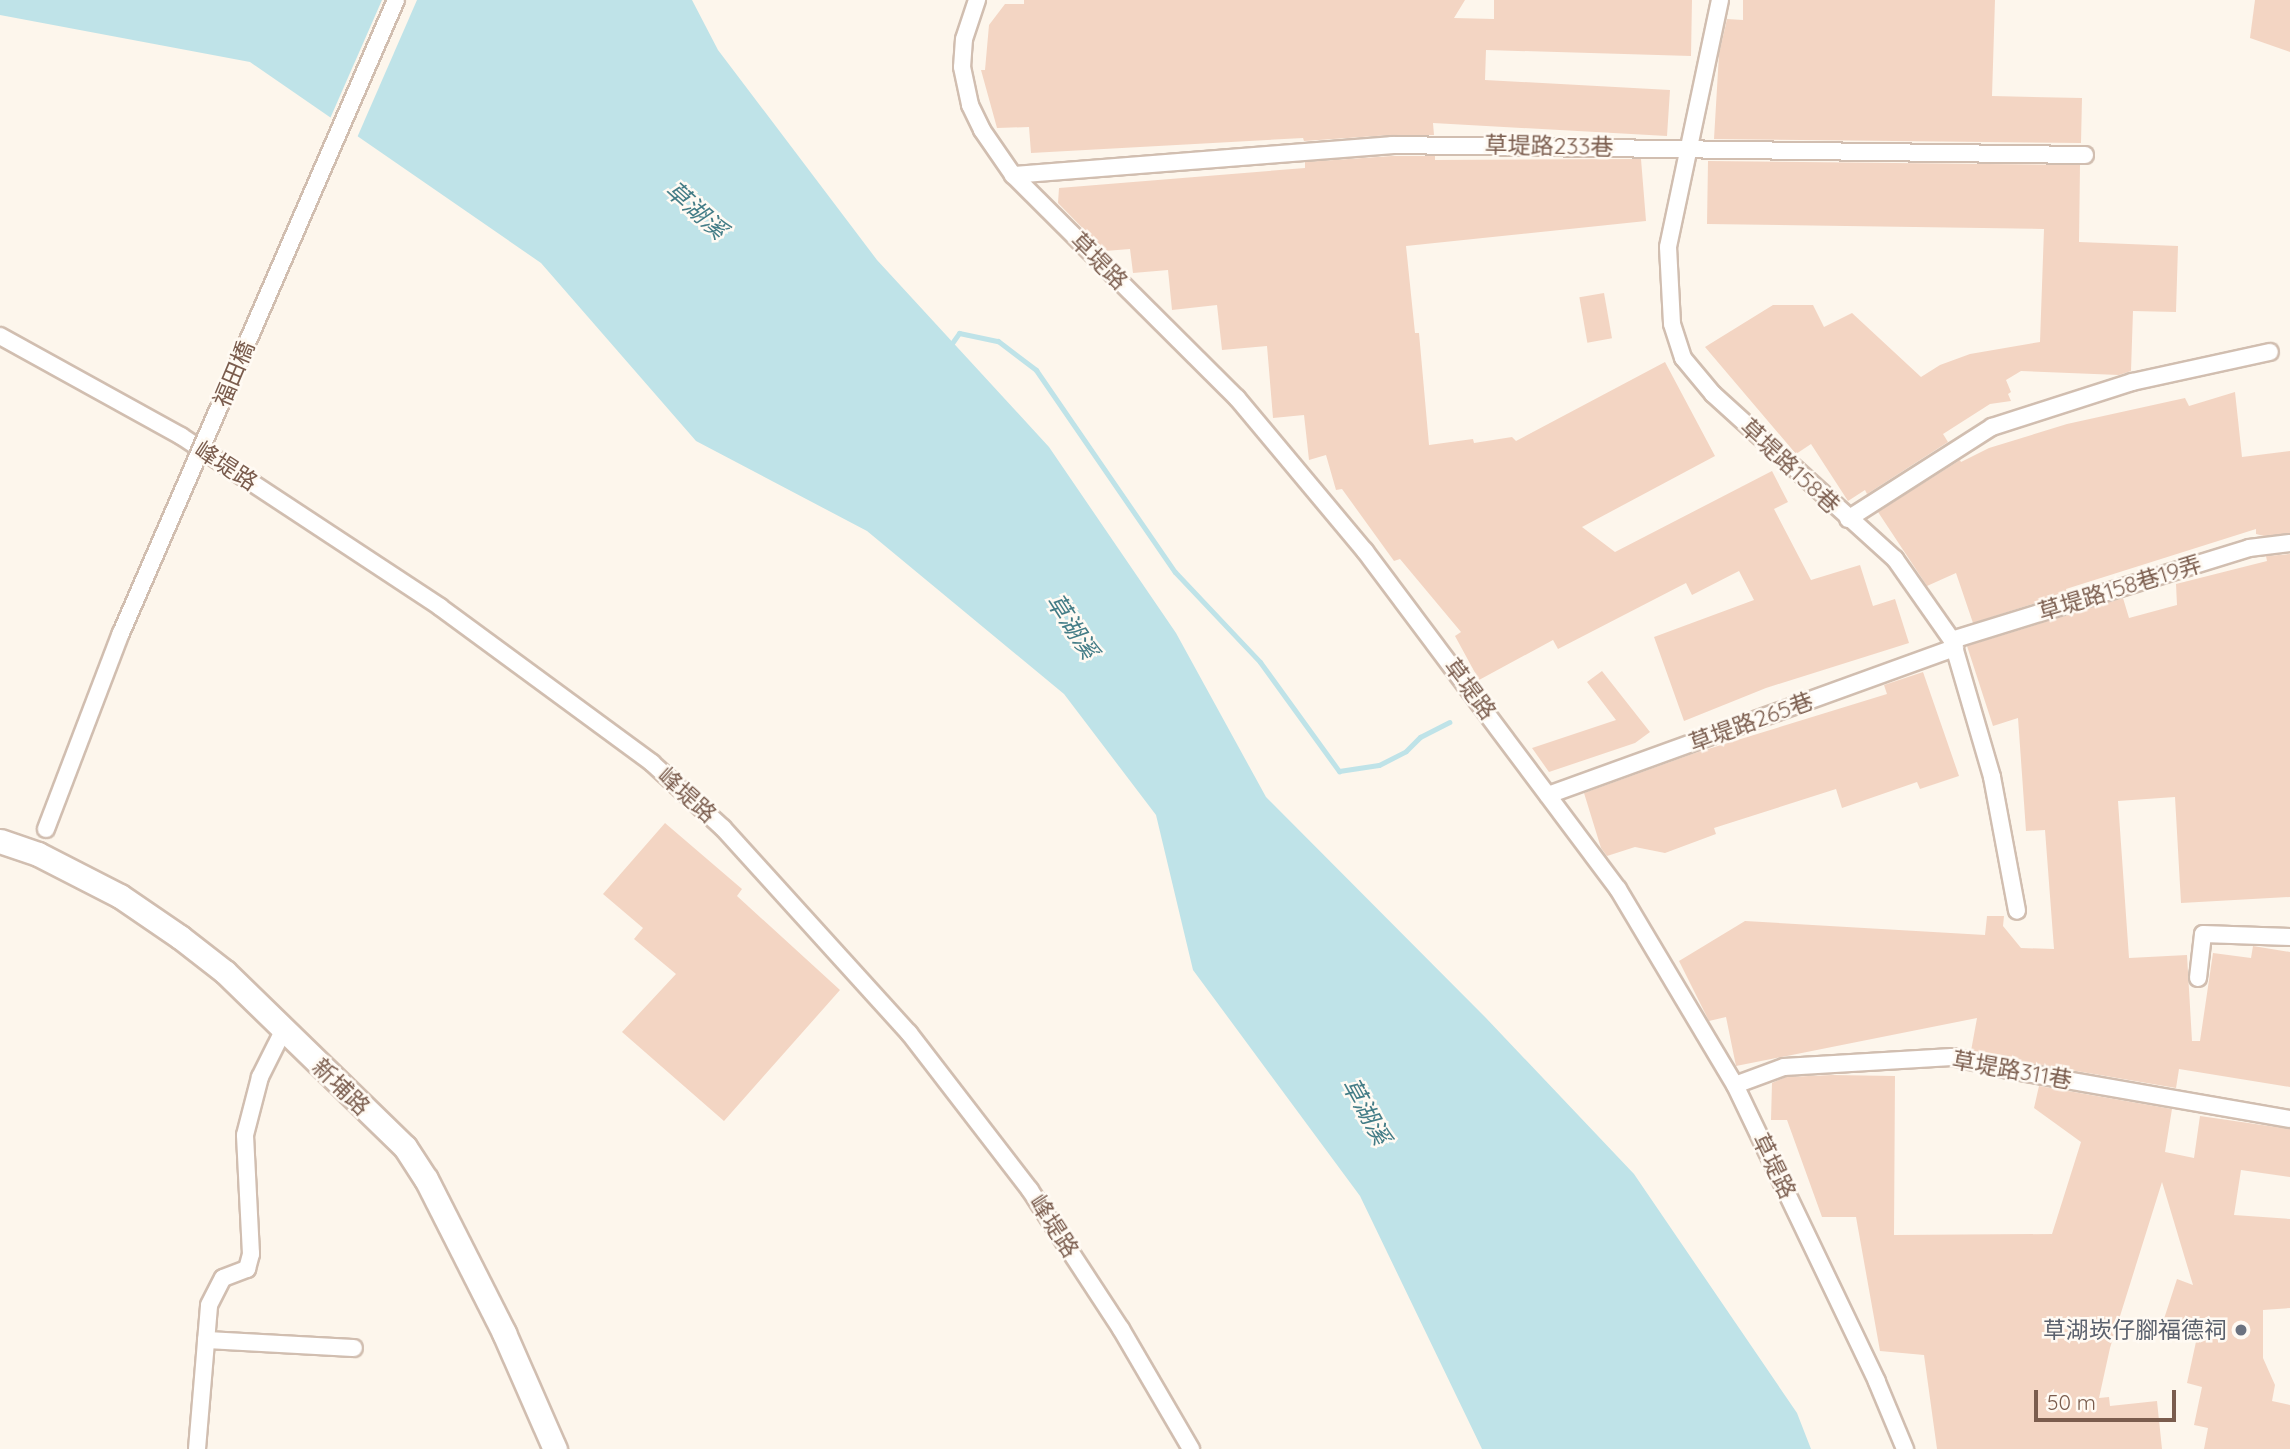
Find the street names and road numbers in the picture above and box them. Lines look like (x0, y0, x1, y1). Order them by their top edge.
street label: 草堤路233巷 (1484, 131, 1614, 161)
street label: 草堤路 (1065, 227, 1133, 295)
street label: 福田橋 (208, 337, 260, 411)
street label: 草堤路158巷 (1735, 413, 1845, 519)
street label: 峰堤路 (190, 436, 262, 496)
street label: 草堤路158巷19弄 (2035, 550, 2205, 626)
street label: 草堤路 (1438, 653, 1502, 725)
street label: 草堤路265巷 (1685, 687, 1817, 757)
street label: 峰堤路 (652, 762, 722, 828)
street label: 草堤路311巷 (1950, 1046, 2074, 1094)
street label: 新埔路 (307, 1053, 375, 1121)
street label: 草堤路 (1746, 1129, 1802, 1203)
street label: 峰堤路 (1024, 1190, 1084, 1262)

